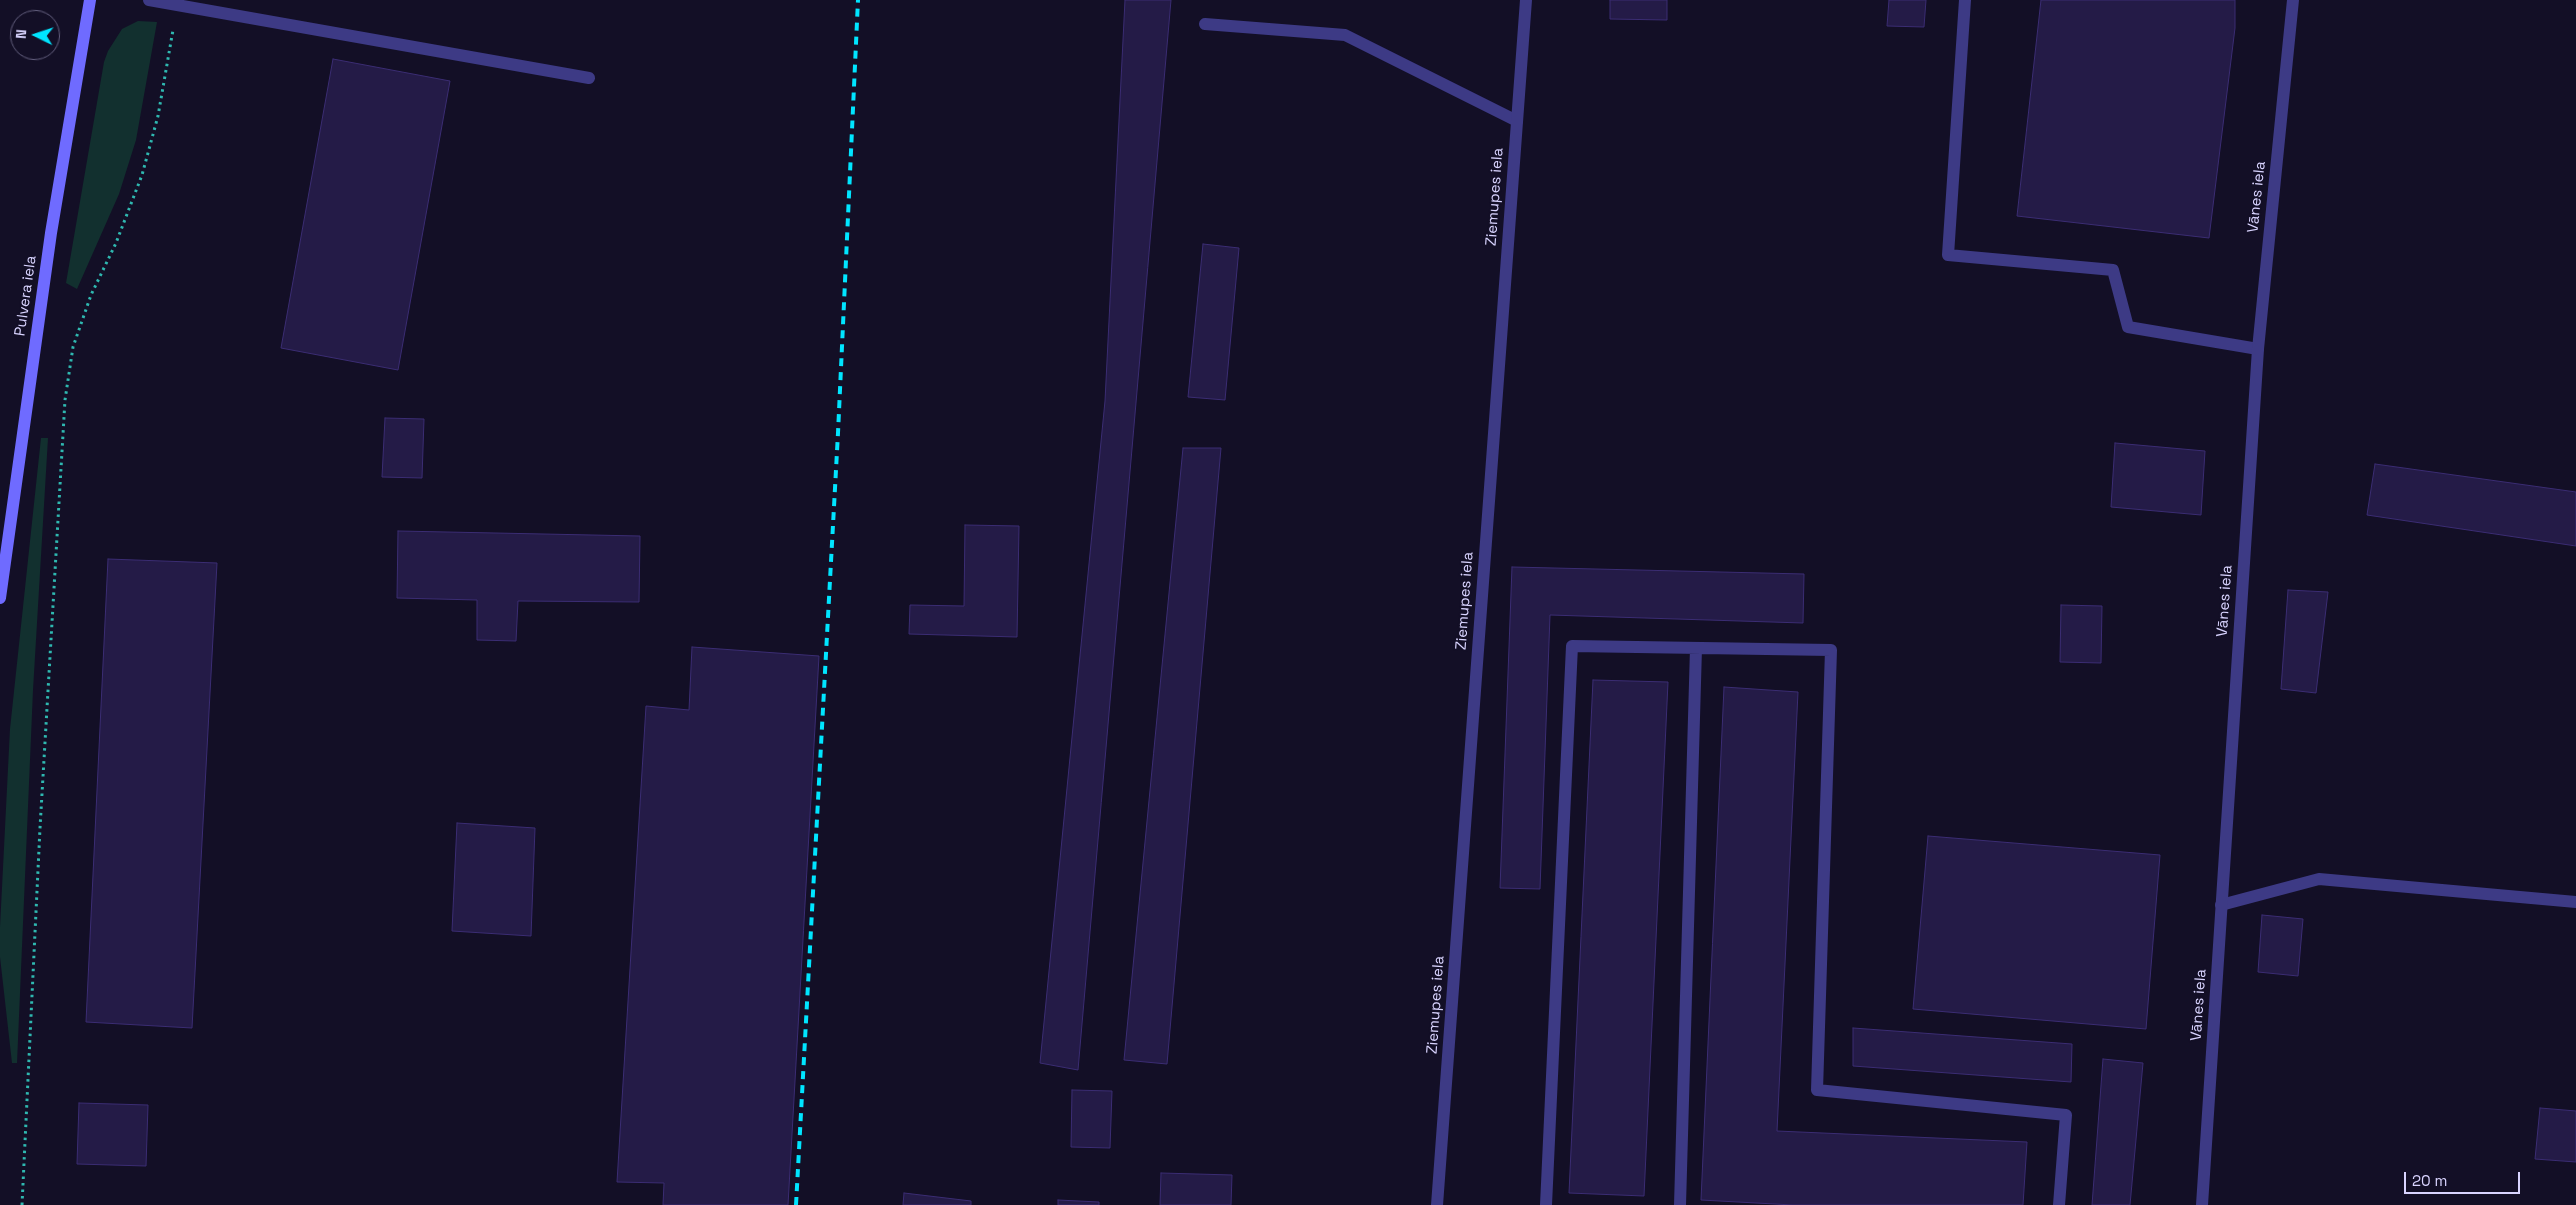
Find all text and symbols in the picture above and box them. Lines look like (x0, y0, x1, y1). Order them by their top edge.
north arrow (10, 10, 60, 60)
text: N (12, 29, 30, 39)
street label: Ziemupes iela (1483, 147, 1507, 247)
street label: Vānes iela (2244, 160, 2270, 234)
street label: Pulvera iela (11, 255, 41, 337)
street label: Ziemupes iela (1453, 551, 1477, 651)
street label: Vānes iela (2214, 564, 2236, 638)
street label: Ziemupes iela (1424, 955, 1448, 1055)
street label: Vānes iela (2188, 968, 2210, 1042)
scale bar (2406, 1162, 2522, 1194)
text: 20 m (2412, 1171, 2447, 1190)

